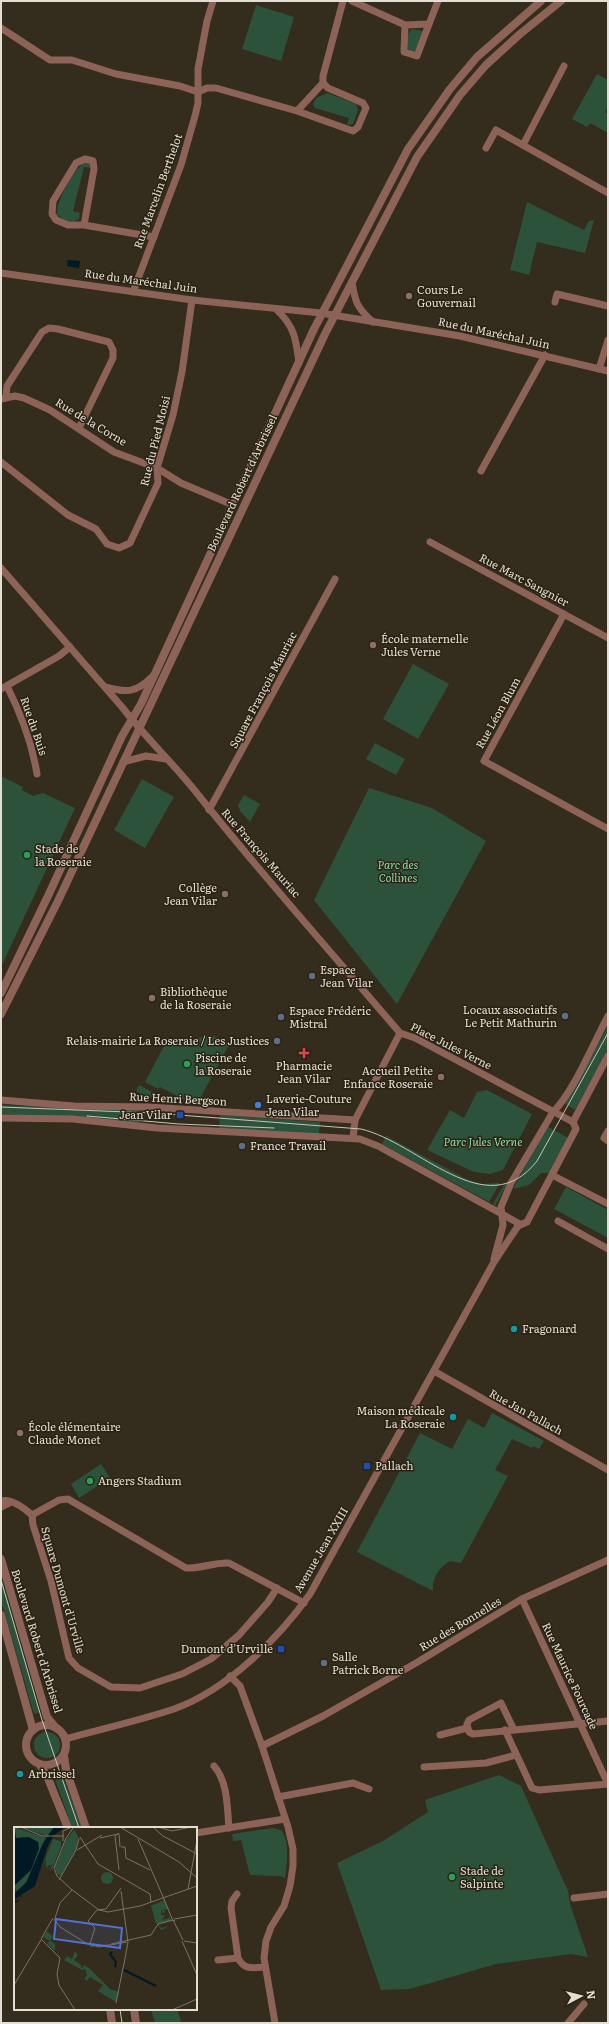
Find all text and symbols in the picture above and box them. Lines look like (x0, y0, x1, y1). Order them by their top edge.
street label: Rue Marcelin Berthelot (129, 130, 186, 250)
street label: Rue du Maréchal Juin (84, 264, 199, 296)
place label: Cours Le Gouvernail (417, 281, 476, 310)
marker: Cours Le Gouvernail (404, 291, 414, 301)
street label: Rue du Maréchal Juin (437, 312, 552, 352)
street label: Rue de la Corne (53, 393, 131, 449)
street label: Rue du Pied Moisi (135, 394, 173, 488)
street label: Boulevard Robert d'Arbrissel (202, 411, 280, 554)
street label: Rue Marc Sangnier (477, 549, 573, 610)
street label: Square François Mauriac (225, 628, 300, 751)
place label: École maternelle Jules Verne (381, 630, 469, 659)
marker: École maternelle Jules Verne (368, 640, 378, 650)
street label: Rue Léon Blum (471, 674, 524, 751)
street label: Rue du Buis (17, 694, 52, 757)
street label: Rue François Mauriac (218, 804, 305, 901)
place label: Stade de la Roseraie (35, 840, 92, 869)
marker: Stade de la Roseraie (22, 850, 32, 860)
park label: Parc des Collines (378, 856, 419, 885)
place label: Collège Jean Vilar (164, 879, 218, 908)
marker: Collège Jean Vilar (220, 889, 230, 899)
place label: Espace Jean Vilar (320, 961, 374, 990)
marker: Espace Jean Vilar (307, 971, 317, 981)
place label: Bibliothèque de la Roseraie (160, 983, 232, 1012)
marker: Bibliothèque de la Roseraie (147, 993, 157, 1003)
place label: Locaux associatifs Le Petit Mathurin (463, 1001, 557, 1030)
place label: Espace Frédéric Mistral (289, 1002, 371, 1031)
marker: Locaux associatifs Le Petit Mathurin (560, 1011, 570, 1021)
marker: Espace Frédéric Mistral (276, 1012, 286, 1022)
street label: Place Jules Verne (408, 1018, 495, 1073)
place label: Relais-mairie La Roseraie / Les Justices (66, 1032, 269, 1048)
marker: Relais-mairie La Roseraie / Les Justices (272, 1036, 282, 1046)
marker: Pharmacie Jean Vilar (299, 1048, 309, 1058)
place label: Piscine de la Roseraie (195, 1049, 252, 1078)
place label: Pharmacie Jean Vilar (276, 1057, 332, 1086)
marker: Piscine de la Roseraie (182, 1059, 192, 1069)
place label: Accueil Petite Enfance Roseraie (343, 1062, 433, 1091)
marker: Accueil Petite Enfance Roseraie (436, 1072, 446, 1082)
street label: Rue Henri Bergson (129, 1087, 227, 1109)
place label: Laverie-Couture Jean Vilar (266, 1090, 352, 1119)
marker: Laverie-Couture Jean Vilar (253, 1100, 263, 1110)
place label: Jean Vilar (119, 1106, 173, 1122)
marker: Jean Vilar (175, 1110, 185, 1120)
park label: Parc Jules Verne (444, 1133, 522, 1149)
place label: France Travail (250, 1137, 327, 1153)
marker: France Travail (237, 1141, 247, 1151)
place label: Fragonard (522, 1320, 577, 1336)
marker: Fragonard (509, 1324, 519, 1334)
street label: Rue Jan Pallach (487, 1384, 566, 1438)
place label: Maison médicale La Roseraie (356, 1402, 445, 1431)
marker: Maison médicale La Roseraie (448, 1412, 458, 1422)
place label: École élémentaire Claude Monet (28, 1418, 121, 1447)
marker: École élémentaire Claude Monet (15, 1428, 25, 1438)
place label: Pallach (375, 1457, 413, 1473)
marker: Pallach (362, 1461, 372, 1471)
place label: Angers Stadium (98, 1472, 182, 1488)
marker: Angers Stadium (85, 1476, 95, 1486)
street label: Avenue Jean XXIII (289, 1504, 351, 1595)
street label: Square Dumont d'Urville (38, 1524, 90, 1655)
street label: Boulevard Robert d'Arbrissel (8, 1567, 68, 1715)
street label: Rue des Bonnelles (415, 1592, 503, 1654)
street label: Rue Maurice Fourcade (539, 1619, 603, 1732)
place label: Dumont d'Urville (181, 1640, 273, 1656)
marker: Dumont d'Urville (276, 1644, 286, 1654)
place label: Salle Patrick Borne (332, 1648, 404, 1677)
marker: Salle Patrick Borne (319, 1658, 329, 1668)
place label: Arbrissel (28, 1765, 76, 1781)
marker: Arbrissel (15, 1769, 25, 1779)
inset map (14, 1827, 197, 2010)
place label: Stade de Salpinte (460, 1862, 504, 1891)
marker: Stade de Salpinte (447, 1872, 457, 1882)
north arrow (561, 1976, 601, 2016)
text: N (583, 1989, 600, 2000)

